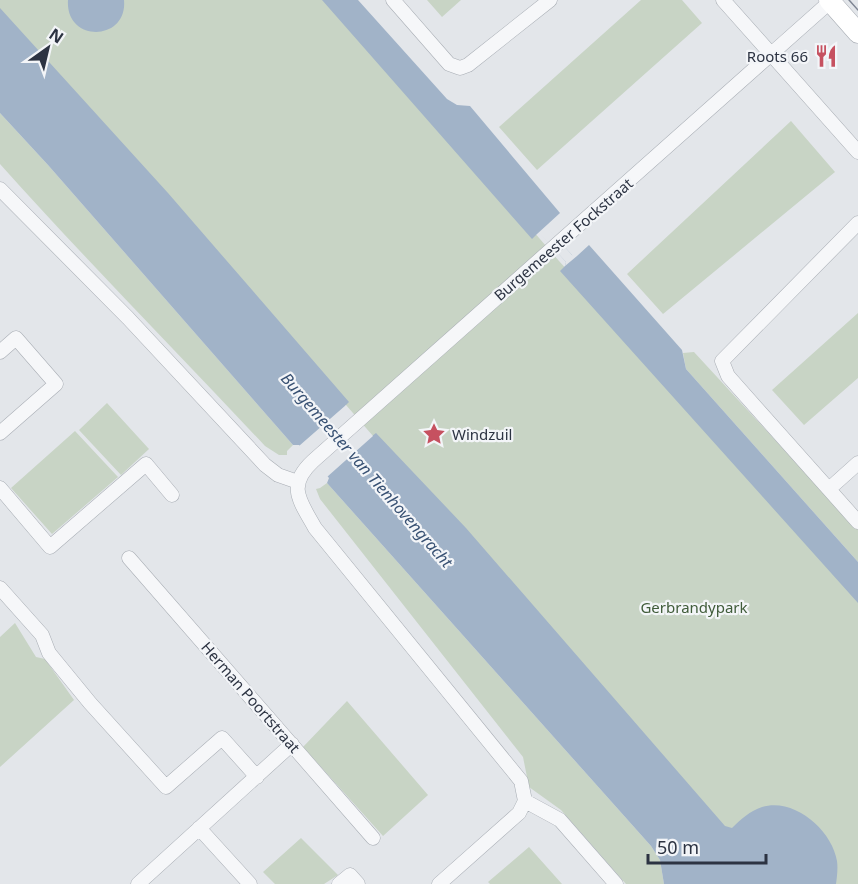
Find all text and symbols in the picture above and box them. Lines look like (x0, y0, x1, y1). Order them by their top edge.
north arrow (18, 18, 78, 78)
text: N (45, 23, 68, 48)
restaurant icon: Roots 66 (813, 43, 839, 69)
place label: Roots 66 (747, 46, 808, 66)
street label: Burgemeester Fockstraat (489, 173, 637, 305)
water label: Burgemeester van Tienhovengracht (276, 368, 458, 573)
place icon: Windzuil (421, 421, 447, 447)
place label: Windzuil (452, 424, 512, 444)
park label: Gerbrandypark (640, 597, 748, 617)
street label: Herman Poortstraat (197, 637, 305, 757)
scale bar (648, 827, 766, 865)
text: 50 m (657, 835, 699, 859)

